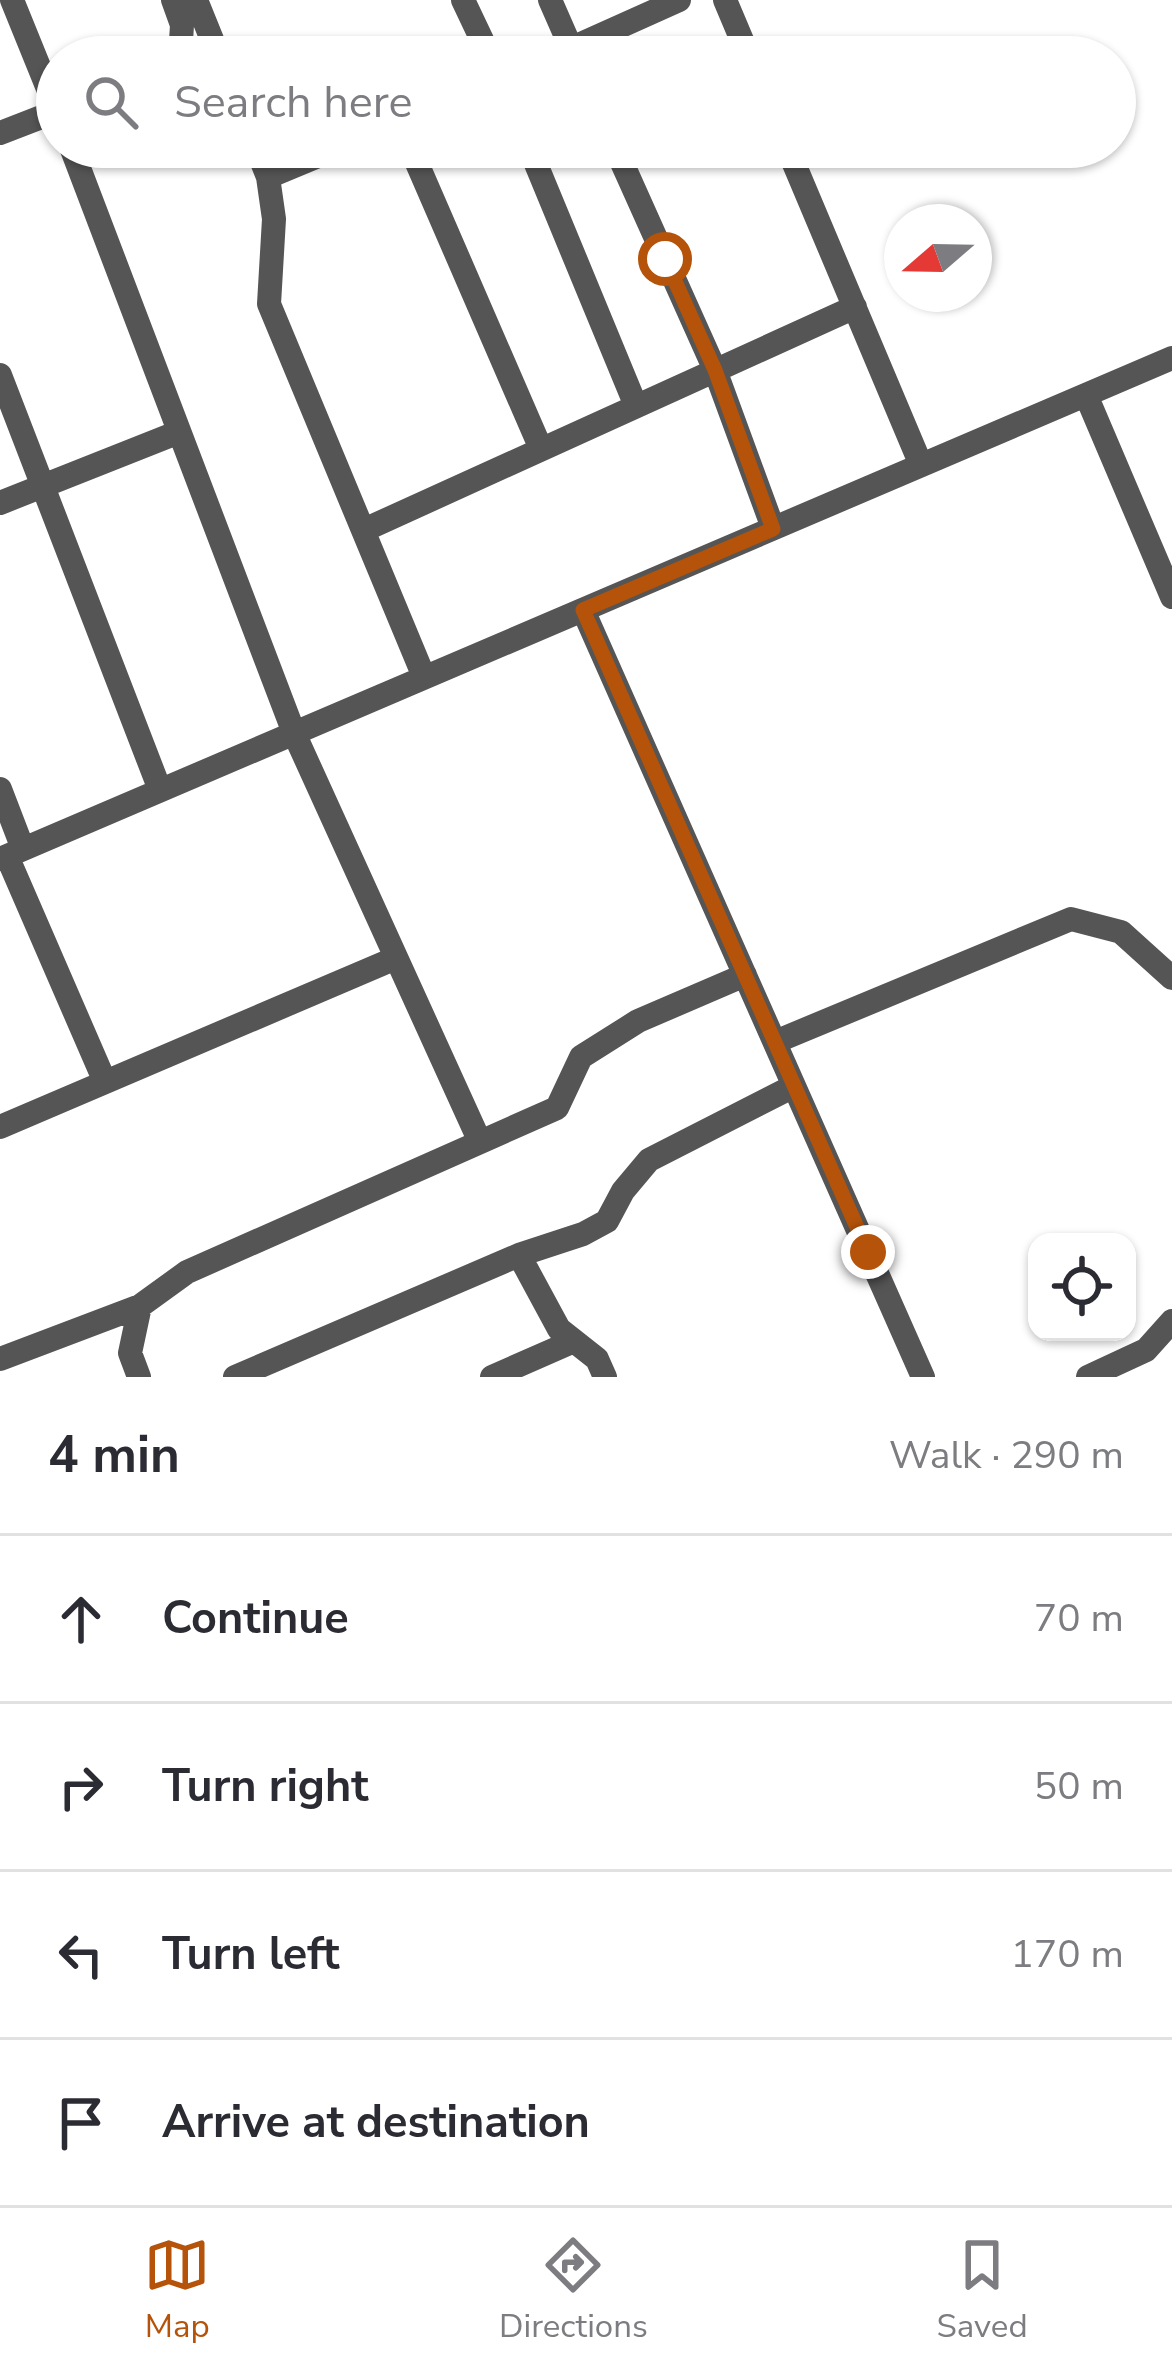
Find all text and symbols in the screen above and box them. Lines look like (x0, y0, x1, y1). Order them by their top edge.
search box (36, 36, 1136, 168)
icon: search (78, 69, 144, 135)
text: Search here (174, 72, 413, 133)
north arrow (884, 204, 992, 312)
route start (638, 232, 692, 286)
route end (841, 1225, 895, 1279)
map controls (1028, 1233, 1136, 1341)
button: locate (1028, 1233, 1136, 1341)
text: 4 min (48, 1420, 180, 1490)
text: Walk · 290 m (889, 1429, 1124, 1482)
icon: ahead (48, 1586, 114, 1652)
text: Continue (162, 1588, 349, 1649)
text: 70 m (1034, 1592, 1124, 1645)
icon: right (48, 1754, 114, 1820)
text: Turn right (162, 1756, 369, 1817)
text: 50 m (1034, 1760, 1124, 1813)
icon: left (48, 1922, 114, 1988)
text: Turn left (162, 1924, 340, 1985)
text: 170 m (1010, 1928, 1124, 1981)
icon: arrive (48, 2090, 114, 2156)
text: Arrive at destination (162, 2092, 590, 2153)
tab: Map (144, 2232, 210, 2349)
tab: Directions (499, 2232, 648, 2349)
tab: Saved (936, 2232, 1028, 2349)

